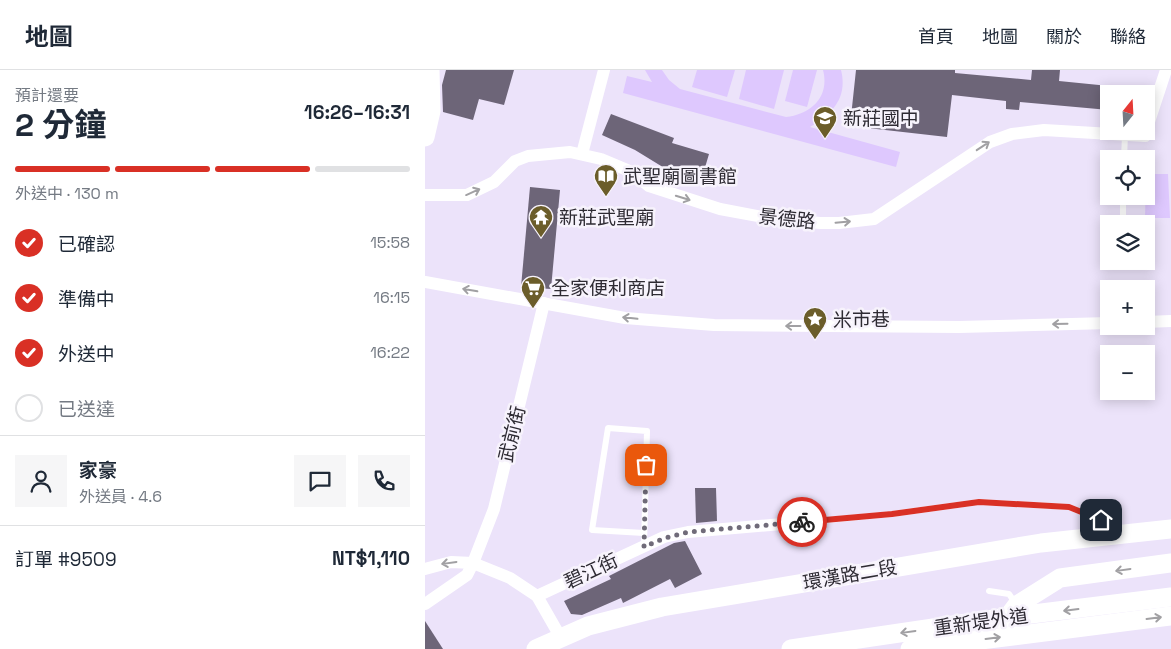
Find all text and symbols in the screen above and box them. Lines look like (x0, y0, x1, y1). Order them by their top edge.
text: 地圖 (25, 21, 73, 52)
text: 首頁 (918, 25, 954, 48)
text: 地圖 (982, 25, 1018, 48)
text: 關於 (1046, 25, 1082, 48)
text: 聯絡 (1110, 25, 1146, 48)
text: 預計還要 (15, 85, 79, 106)
north arrow (1100, 85, 1155, 140)
map controls (1100, 85, 1155, 400)
text: 16:26–16:31 (304, 100, 410, 125)
text: 2 分鐘 (15, 105, 106, 145)
school or university icon: 新莊國中 (812, 105, 838, 139)
place label: 新莊國中 (843, 106, 919, 131)
one-way arrow (976, 141, 990, 152)
button: locate (1100, 150, 1155, 205)
library icon: 武聖廟圖書館 (593, 163, 619, 197)
place label: 武聖廟圖書館 (623, 164, 737, 189)
text: 外送中 · 130 m (15, 183, 119, 204)
one-way arrow (465, 186, 480, 196)
one-way arrow (675, 193, 691, 203)
temple icon: 新莊武聖廟 (528, 204, 554, 238)
street label: 景德路 (757, 204, 817, 234)
place label: 新莊武聖廟 (559, 205, 654, 230)
button: layers (1100, 215, 1155, 270)
one-way arrow (834, 218, 850, 227)
icon: check (15, 229, 43, 257)
text: 已確認 (58, 232, 115, 257)
text: 15:58 (370, 232, 410, 253)
supermarket icon: 全家便利商店 (520, 275, 546, 309)
place label: 全家便利商店 (551, 276, 665, 301)
button: + (1100, 280, 1155, 335)
icon: check (15, 284, 43, 312)
one-way arrow (463, 284, 479, 294)
text: 準備中 (58, 287, 115, 312)
text: 16:15 (373, 287, 410, 308)
place icon: 米市巷 (802, 306, 828, 340)
place label: 米市巷 (833, 307, 890, 332)
one-way arrow (623, 313, 639, 323)
one-way arrow (1052, 319, 1068, 329)
one-way arrow (785, 321, 801, 331)
icon: check (15, 339, 43, 367)
text: 外送中 (58, 342, 115, 367)
text: 16:22 (370, 342, 410, 363)
button: − (1100, 345, 1155, 400)
text: 已送達 (58, 397, 115, 422)
street label: 武前街 (493, 403, 531, 465)
pin (625, 444, 667, 486)
icon: bag (632, 451, 660, 479)
button: person (15, 455, 67, 507)
button: chat (294, 455, 346, 507)
button: phone (358, 455, 410, 507)
text: 家豪 (79, 458, 117, 483)
text: 外送員 · 4.6 (79, 486, 162, 507)
courier (777, 497, 827, 547)
pin (1080, 499, 1122, 541)
icon: home (1087, 506, 1115, 534)
icon: bike (788, 508, 816, 536)
text: NT$1,110 (332, 546, 410, 571)
text: 訂單 #9509 (15, 547, 117, 572)
street label: 碧江街 (560, 548, 622, 594)
street label: 環漢路二段 (801, 554, 899, 596)
one-way arrow (441, 559, 457, 569)
one-way arrow (1115, 565, 1131, 575)
street label: 重新堤外道 (932, 603, 1030, 641)
one-way arrow (1063, 605, 1079, 615)
one-way arrow (1146, 613, 1162, 623)
one-way arrow (900, 627, 916, 637)
one-way arrow (985, 633, 1001, 643)

